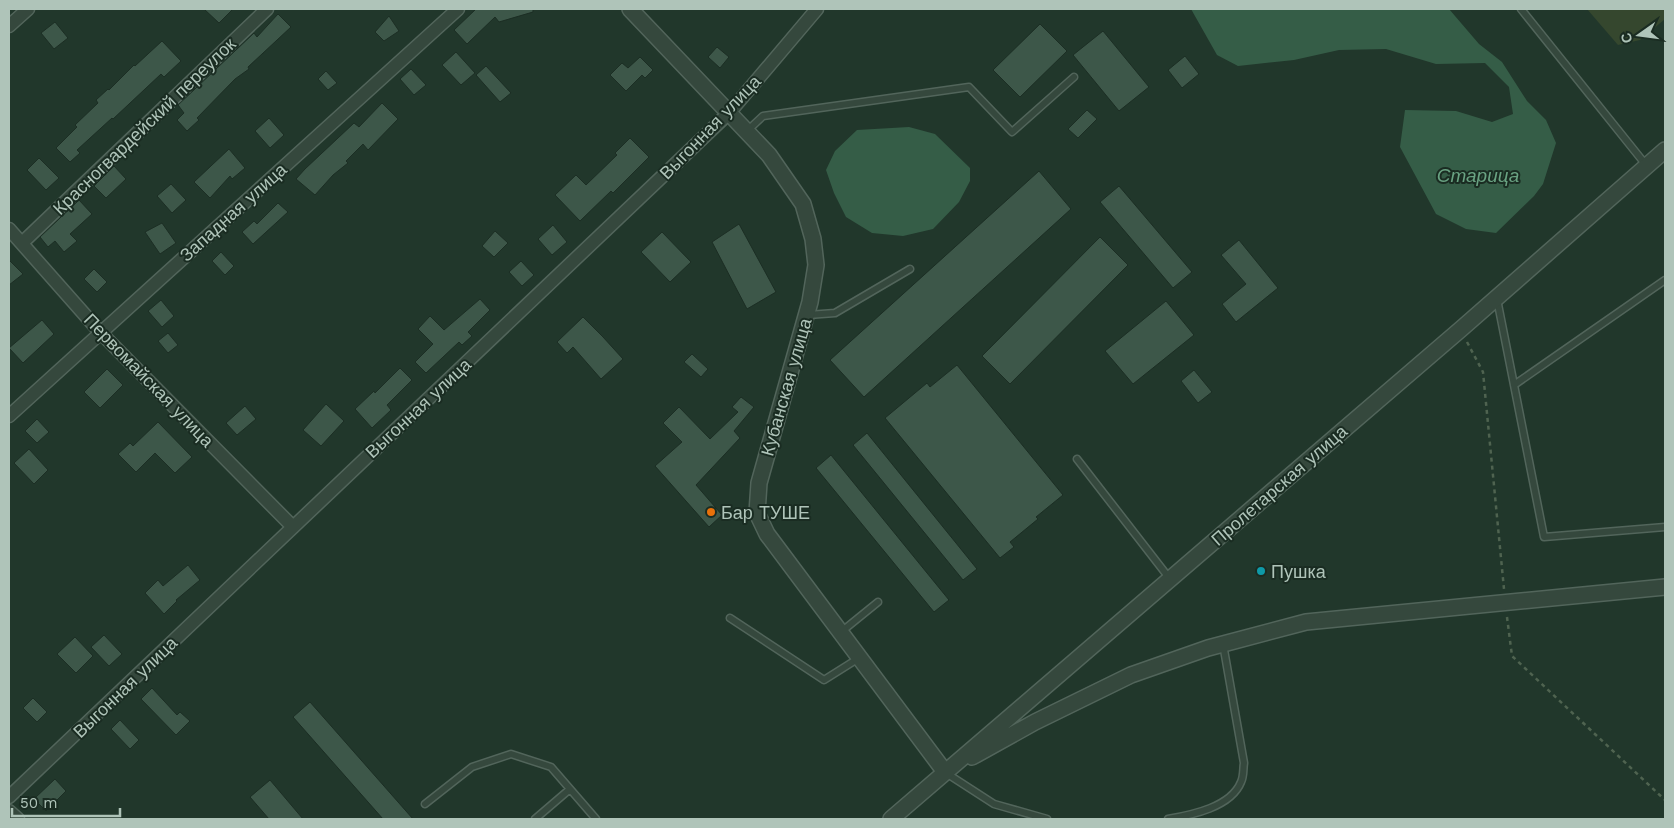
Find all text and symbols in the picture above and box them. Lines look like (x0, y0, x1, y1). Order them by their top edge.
north arrow (1614, 10, 1664, 60)
text: С (1617, 31, 1635, 45)
street label: Красногвардейский переулок (48, 33, 240, 219)
street label: Выгонная улица (655, 70, 766, 183)
street label: Западная улица (175, 158, 291, 265)
water label: Старица (1437, 164, 1519, 187)
street label: Первомайская улица (80, 309, 219, 452)
street label: Кубанская улица (756, 315, 816, 458)
street label: Выгонная улица (361, 353, 476, 462)
street label: Пролетарская улица (1207, 420, 1352, 550)
place label: Бар ТУШЕ (721, 502, 810, 523)
marker: Бар ТУШЕ (705, 506, 717, 518)
place label: Пушка (1271, 561, 1327, 582)
marker: Пушка (1255, 565, 1267, 577)
street label: Выгонная улица (69, 631, 182, 742)
scale bar (12, 786, 120, 818)
text: 50 m (20, 794, 57, 812)

